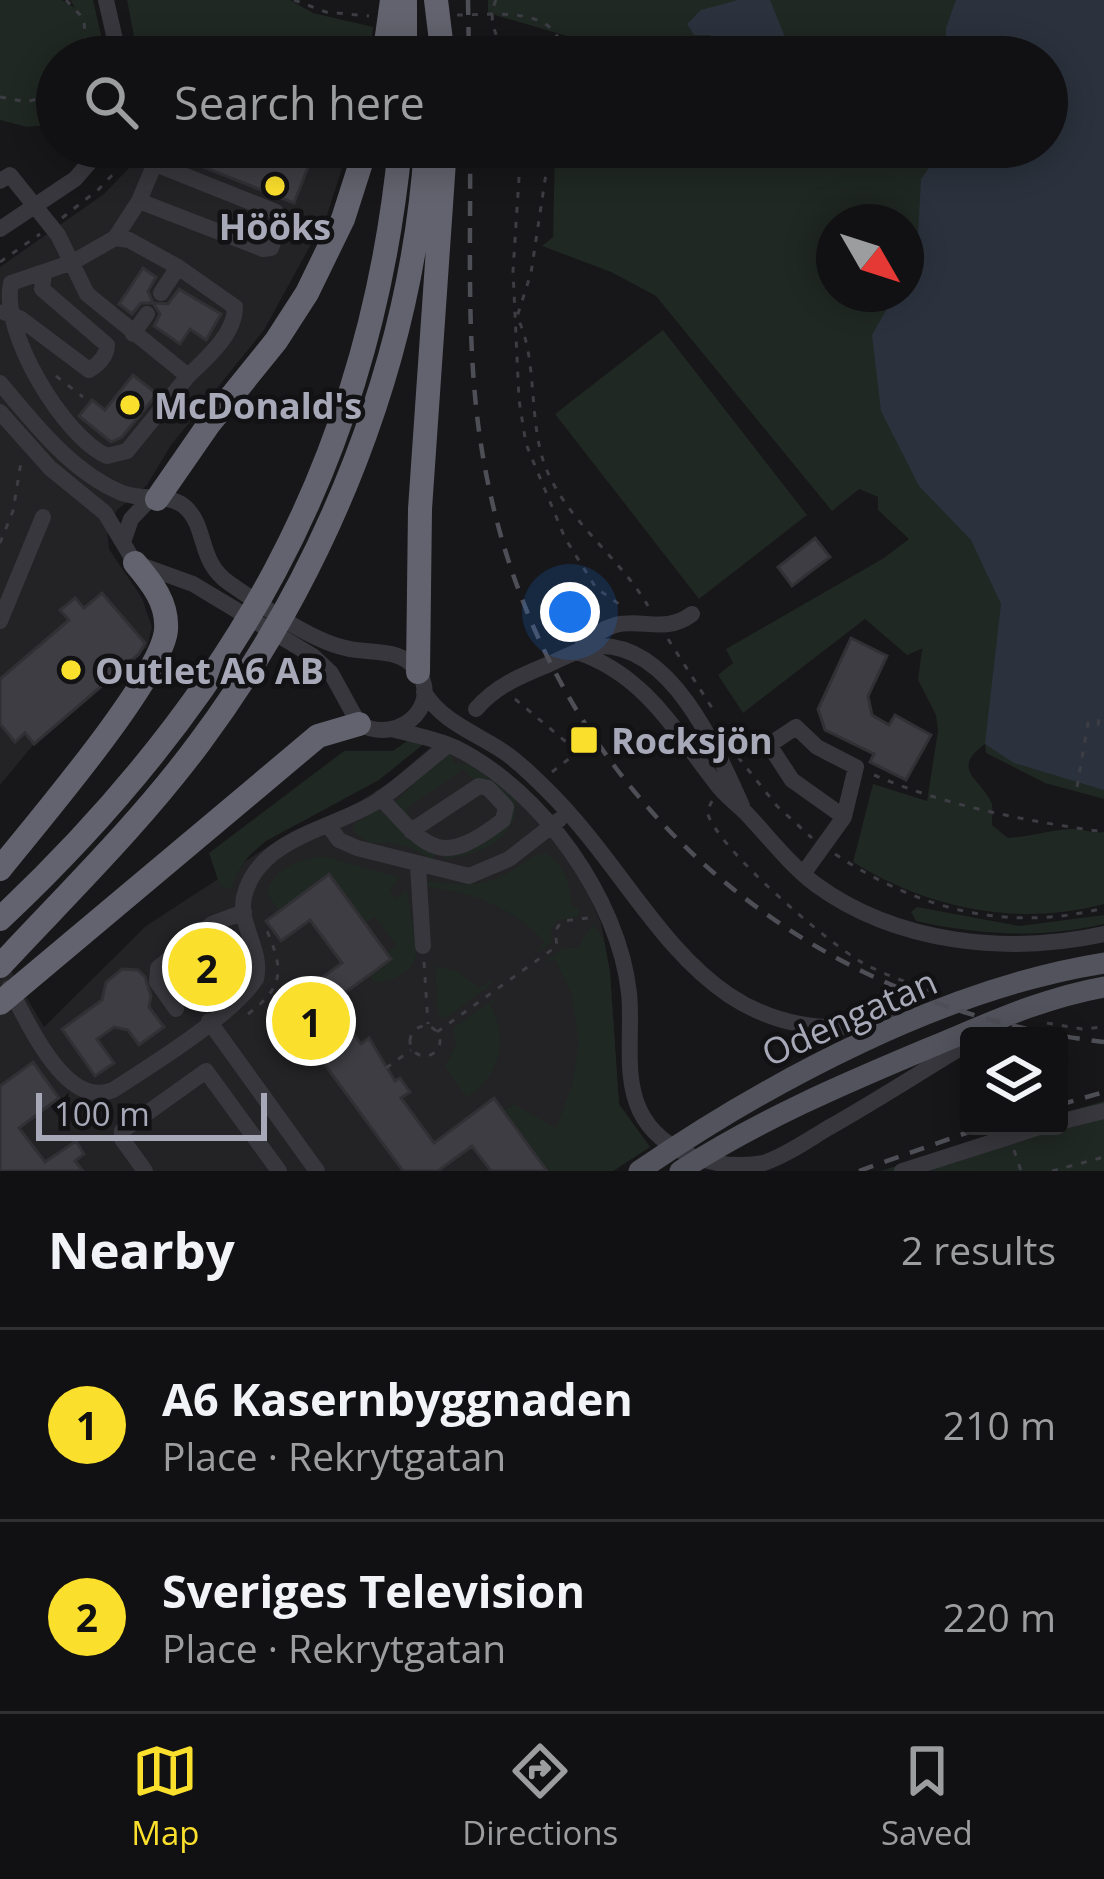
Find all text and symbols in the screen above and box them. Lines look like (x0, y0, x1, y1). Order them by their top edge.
search box (36, 36, 1068, 168)
icon: search (78, 69, 144, 135)
text: Search here (174, 72, 425, 133)
marker: Hööks (262, 173, 288, 199)
place label: Hööks (219, 202, 331, 251)
north arrow (816, 204, 924, 312)
place label: McDonald's (154, 381, 362, 430)
marker: McDonald's (117, 392, 143, 418)
your location (540, 582, 600, 642)
place label: Outlet A6 AB (95, 646, 324, 695)
marker: Outlet A6 AB (58, 657, 84, 683)
place label: Rocksjön (611, 716, 773, 765)
marker: Rocksjön (568, 724, 600, 756)
pin: 2 (168, 922, 246, 1012)
street label: Odengatan (754, 957, 944, 1077)
pin: 1 (272, 976, 350, 1066)
map controls (960, 1027, 1068, 1135)
button: layers (960, 1027, 1068, 1135)
scale bar (36, 1087, 267, 1140)
text: 100 m (54, 1091, 150, 1136)
text: Nearby (48, 1214, 235, 1284)
text: 2 results (901, 1223, 1056, 1276)
text: A6 Kasernbyggnaden (162, 1368, 633, 1429)
text: 1 (76, 1398, 98, 1451)
text: 210 m (943, 1398, 1056, 1451)
text: Place · Rekrytgatan (162, 1429, 506, 1482)
text: Sveriges Television (162, 1560, 585, 1621)
text: 2 (76, 1590, 98, 1643)
text: 220 m (943, 1590, 1056, 1643)
text: Place · Rekrytgatan (162, 1621, 506, 1674)
tab: Map (131, 1738, 200, 1855)
tab: Directions (462, 1738, 618, 1855)
tab: Saved (881, 1738, 973, 1855)

